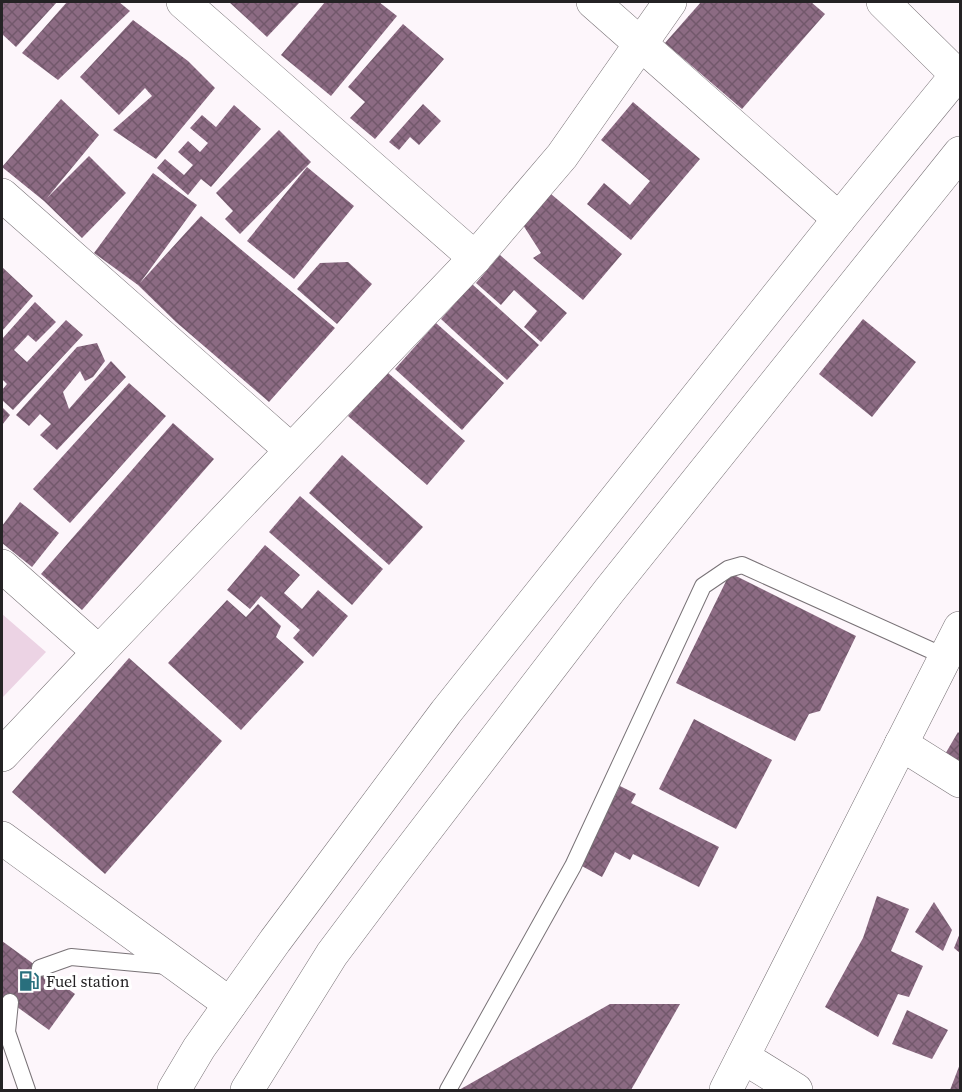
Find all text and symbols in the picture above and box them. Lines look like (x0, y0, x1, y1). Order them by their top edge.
fuel station icon: Fuel station (17, 969, 41, 993)
place label: Fuel station (46, 970, 130, 992)

